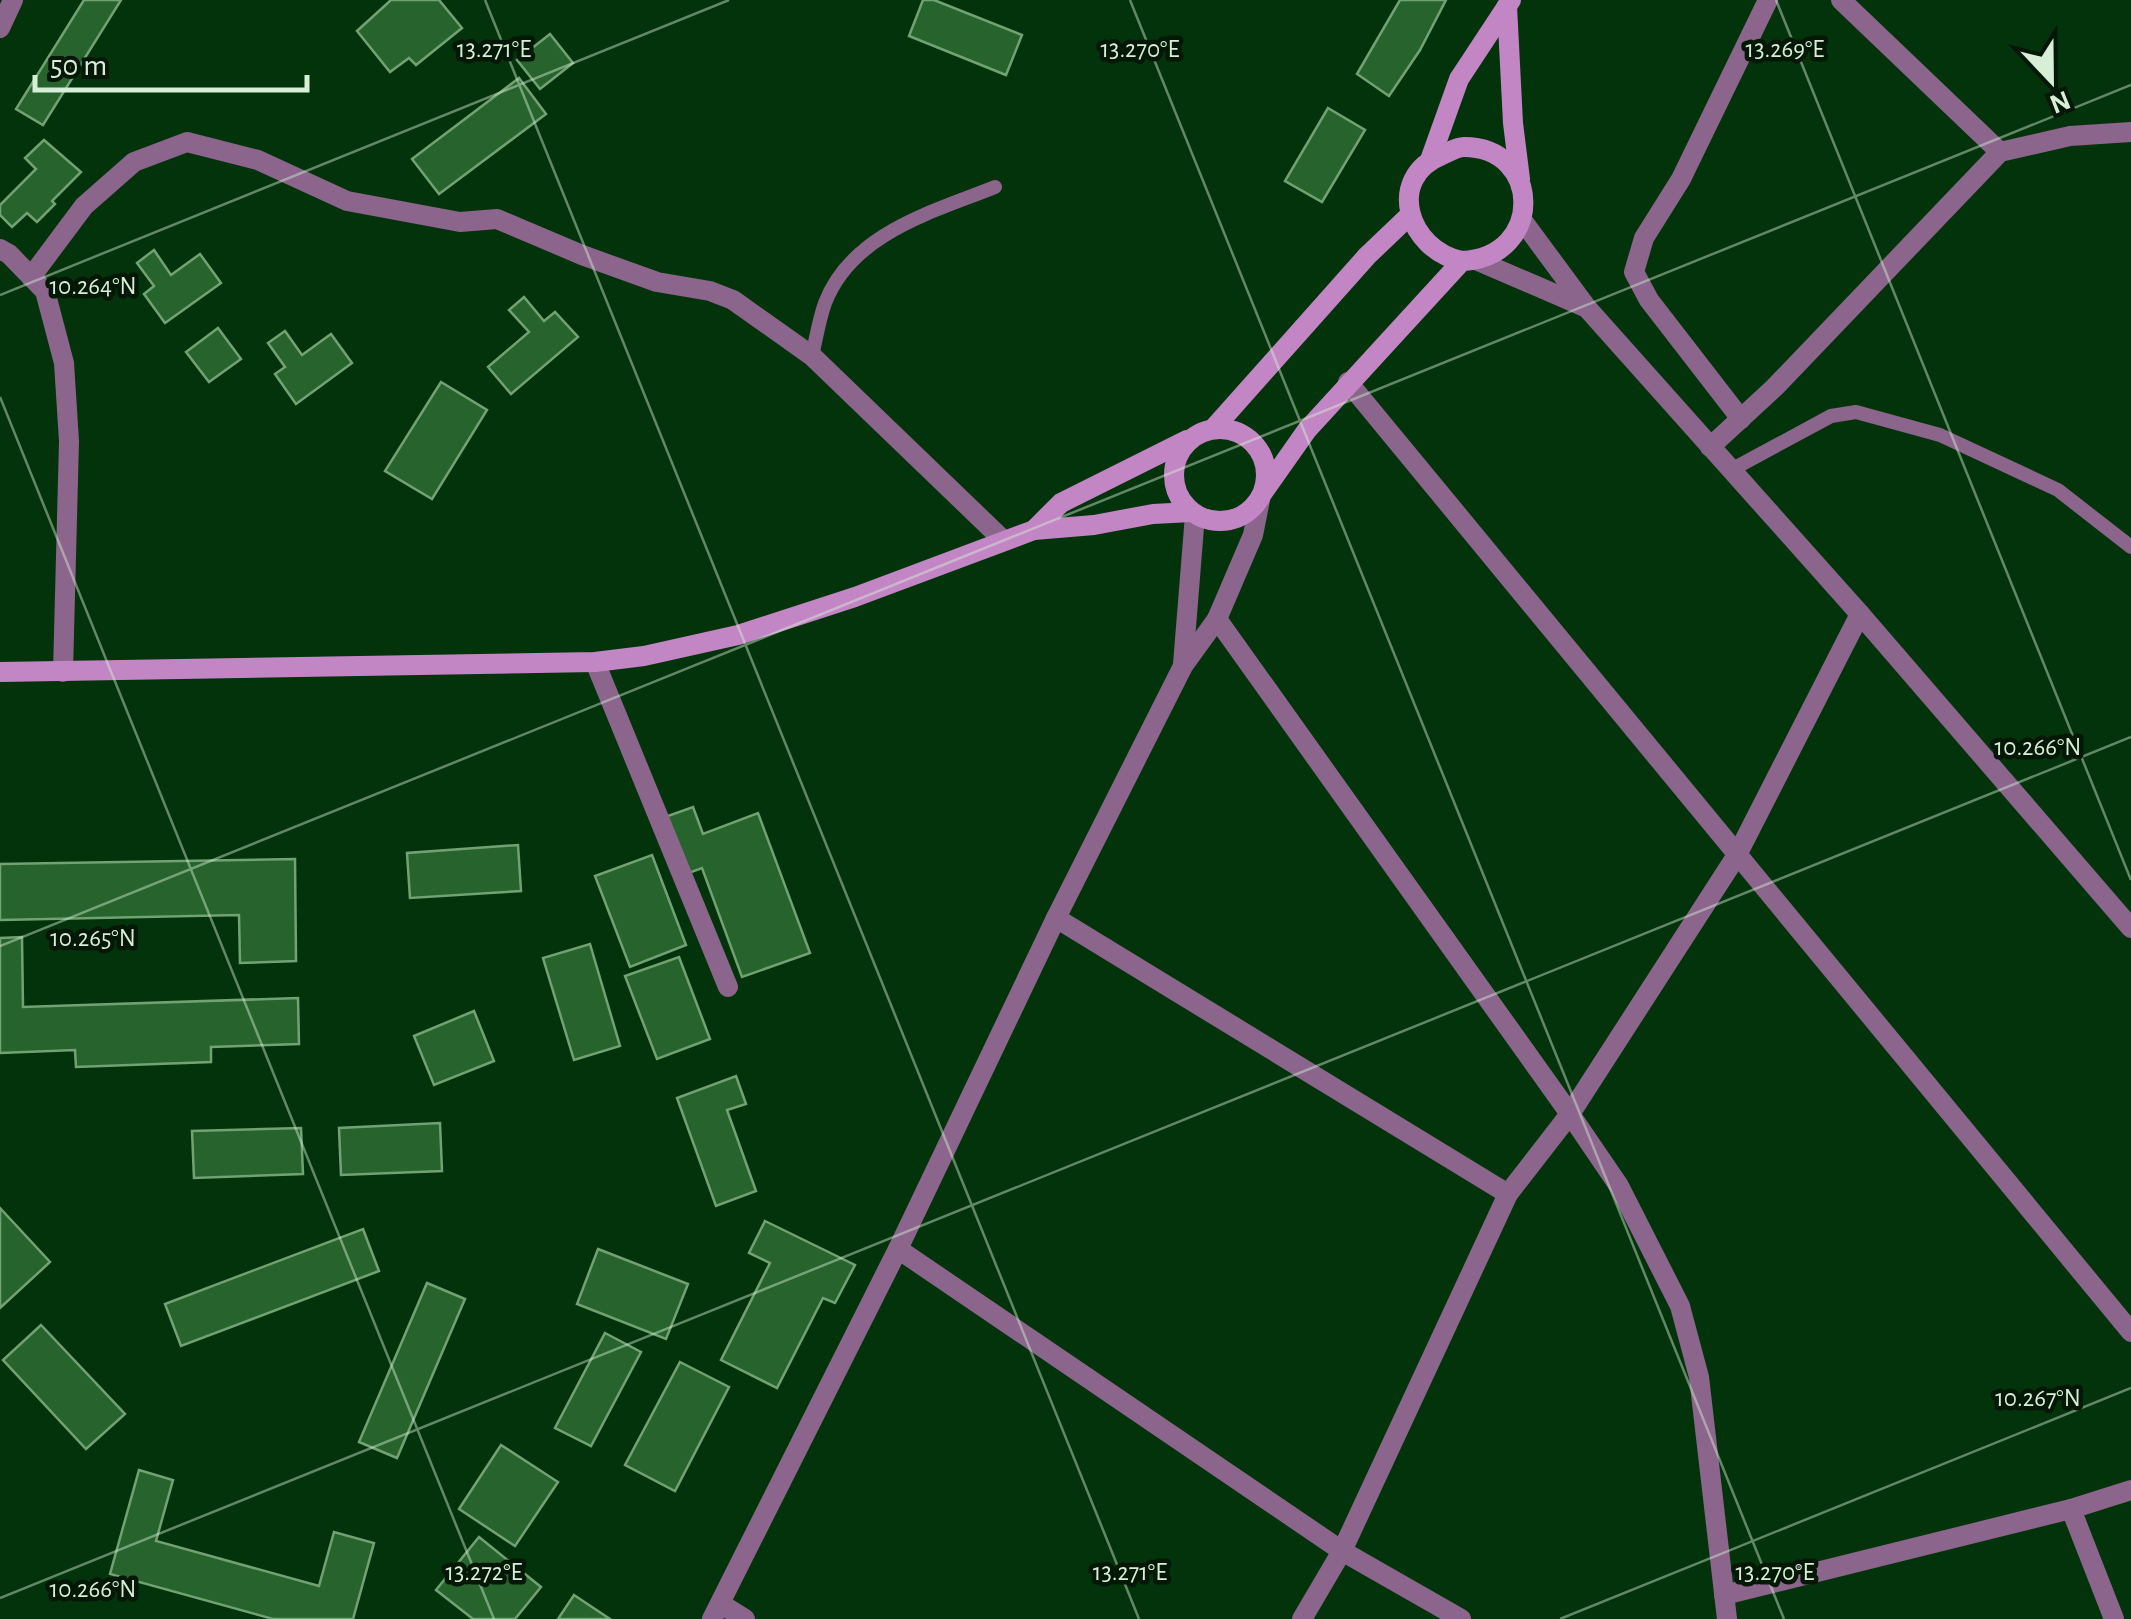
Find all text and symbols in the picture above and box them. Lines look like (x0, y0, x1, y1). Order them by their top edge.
scale bar (35, 30, 308, 92)
north arrow (2001, 30, 2101, 130)
text: 13.271°E (457, 37, 531, 62)
text: 13.270°E (1100, 37, 1180, 62)
text: 13.269°E (1746, 37, 1824, 62)
text: 50 m (50, 51, 107, 81)
text: N (2045, 85, 2074, 118)
text: 10.264°N (49, 274, 137, 299)
text: 10.266°N (1995, 735, 2081, 760)
text: 10.265°N (50, 926, 136, 951)
text: 10.267°N (1995, 1386, 2081, 1411)
text: 13.272°E (445, 1560, 523, 1585)
text: 13.271°E (1093, 1560, 1167, 1585)
text: 13.270°E (1735, 1560, 1815, 1585)
text: 10.266°N (50, 1577, 136, 1602)

